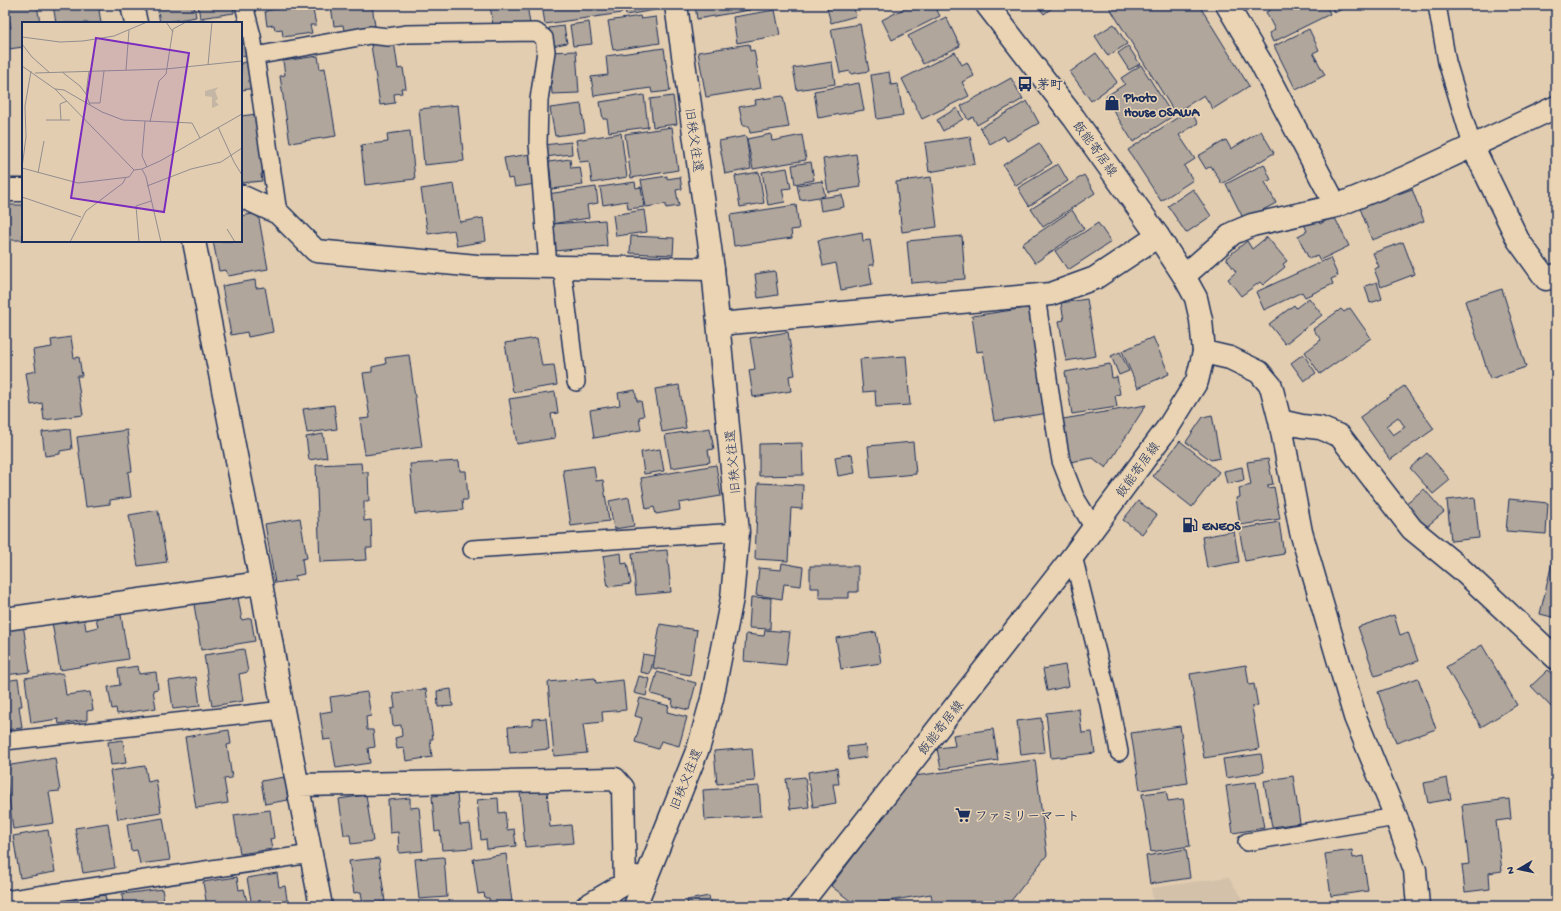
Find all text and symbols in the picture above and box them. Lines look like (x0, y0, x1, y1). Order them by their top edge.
inset map (22, 22, 242, 242)
bus stop icon: 茅町 (1016, 75, 1034, 93)
place label: 茅町 (1037, 78, 1063, 94)
place label: Photo House OSAWA (1123, 91, 1200, 121)
shop icon: Photo House OSAWA (1103, 94, 1121, 112)
street label: 旧秩父往還 (681, 107, 705, 174)
street label: 飯能寄居線 (1069, 118, 1121, 181)
street label: 旧秩父往還 (723, 429, 745, 495)
street label: 飯能寄居線 (1113, 438, 1165, 501)
fuel station icon: ENEOS (1181, 516, 1199, 534)
place label: ENEOS (1202, 520, 1242, 535)
street label: 飯能寄居線 (915, 697, 968, 759)
street label: 旧秩父往還 (667, 747, 706, 813)
supermarket icon: ファミリーマート (954, 806, 972, 824)
place label: ファミリーマート (975, 810, 1080, 825)
north arrow (1499, 849, 1539, 889)
text: N (1505, 866, 1518, 875)

